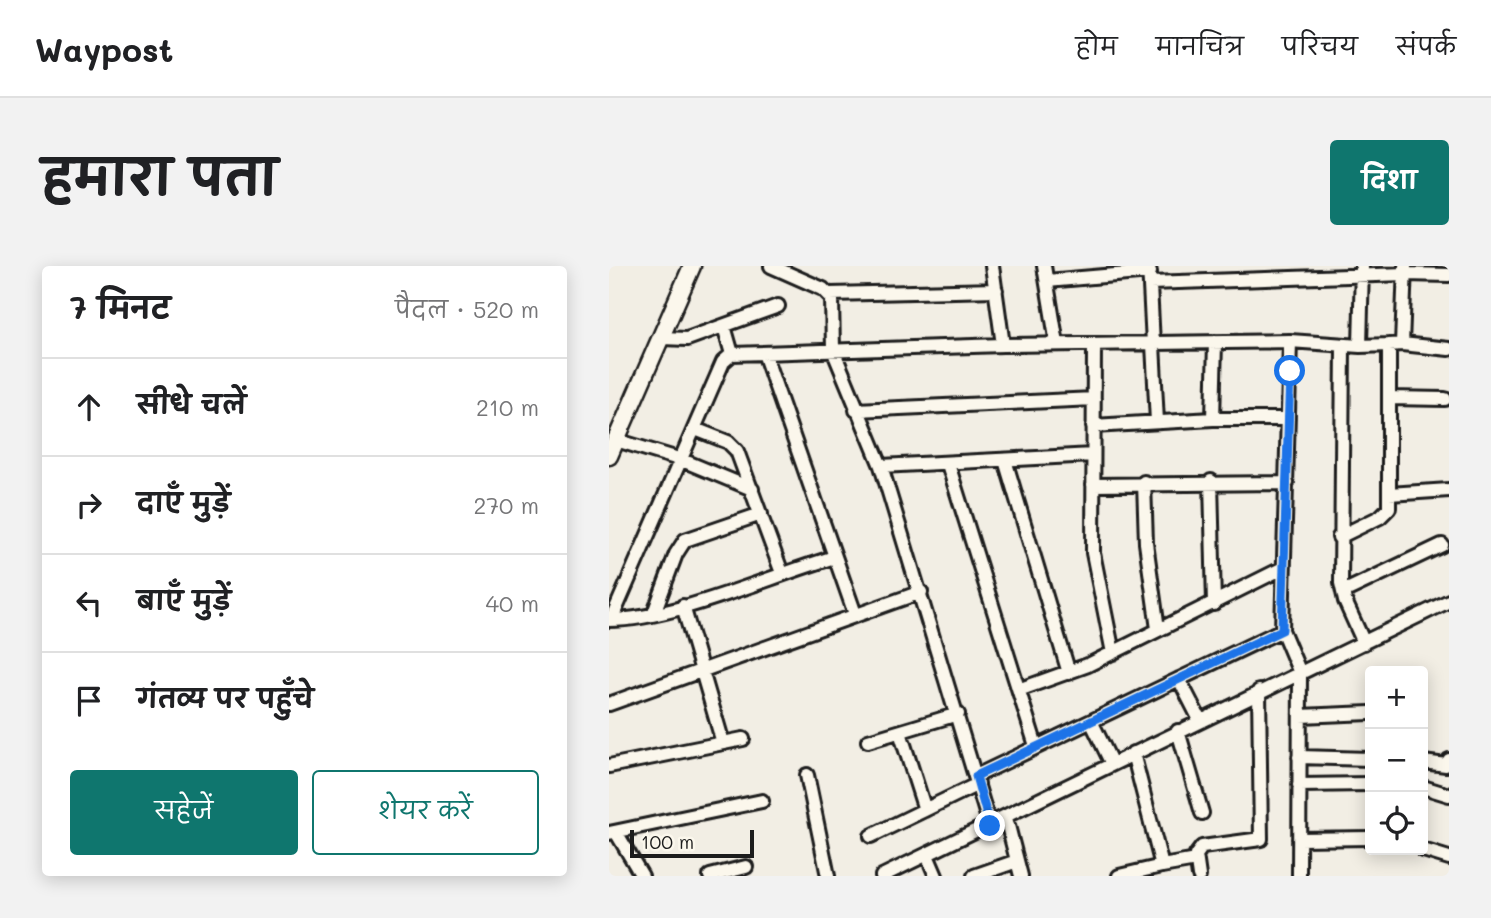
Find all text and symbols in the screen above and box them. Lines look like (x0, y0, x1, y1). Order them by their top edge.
text: Waypost (35, 27, 173, 70)
text: होम (1075, 30, 1118, 61)
text: मानचित्र (1156, 30, 1244, 61)
text: परिचय (1282, 30, 1358, 61)
text: संपर्क (1396, 30, 1456, 61)
button: दिशा (1330, 140, 1449, 225)
text: हमारा पता (42, 144, 277, 207)
text: 7 मिनट (70, 287, 170, 327)
text: पैदल · 520 m (395, 294, 539, 324)
route start (1274, 355, 1305, 386)
text: सीधे चलें (137, 387, 246, 421)
icon: ahead (70, 388, 108, 426)
text: 210 m (476, 392, 539, 422)
text: दाएँ मुड़ें (137, 485, 230, 519)
icon: right (70, 486, 108, 524)
text: 270 m (474, 490, 539, 520)
text: बाएँ मुड़ें (137, 583, 231, 617)
icon: left (70, 584, 108, 622)
text: 40 m (486, 588, 539, 618)
map controls (1365, 666, 1428, 855)
button: + (1365, 666, 1428, 729)
text: गंतव्य पर पहुँचे (137, 681, 314, 715)
icon: arrive (70, 682, 108, 720)
button: − (1365, 729, 1428, 792)
button: सहेजें (70, 770, 298, 855)
button: शेयर करें (312, 770, 539, 855)
button: locate (1365, 792, 1428, 855)
route end (974, 810, 1005, 841)
scale bar (630, 827, 754, 859)
text: 100 m (641, 829, 694, 854)

